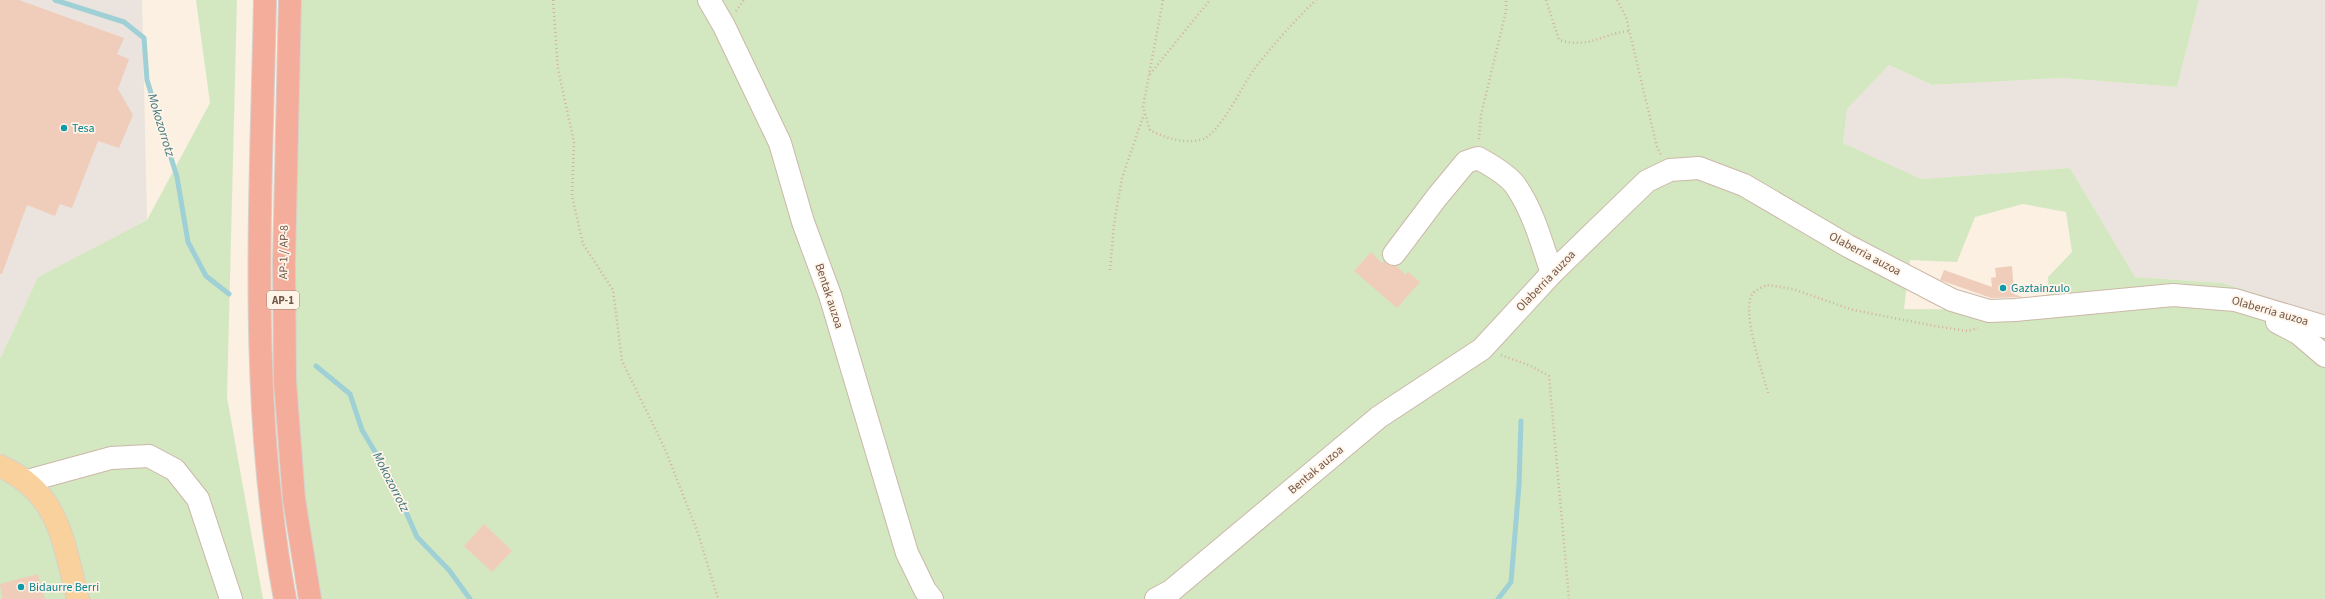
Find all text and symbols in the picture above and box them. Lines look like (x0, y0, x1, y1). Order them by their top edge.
water label: Mokozorrotz (143, 91, 179, 159)
place label: Tesa (72, 120, 95, 137)
marker: Tesa (59, 123, 69, 133)
street label: AP-1 / AP-8 (275, 225, 293, 279)
street label: Olaberria auzoa (1826, 228, 1904, 280)
street label: Olaberria auzoa (1512, 247, 1580, 315)
street label: Bentak auzoa (810, 261, 848, 331)
place label: Gaztainzulo (2011, 280, 2070, 297)
marker: Gaztainzulo (1998, 283, 2008, 293)
road number: AP-1 (267, 291, 299, 309)
street label: Olaberria auzoa (2230, 292, 2310, 330)
street label: Bentak auzoa (1285, 442, 1347, 498)
water label: Mokozorrotz (368, 449, 414, 516)
place label: Bidaurre Berri (29, 579, 99, 596)
marker: Bidaurre Berri (16, 582, 26, 592)

